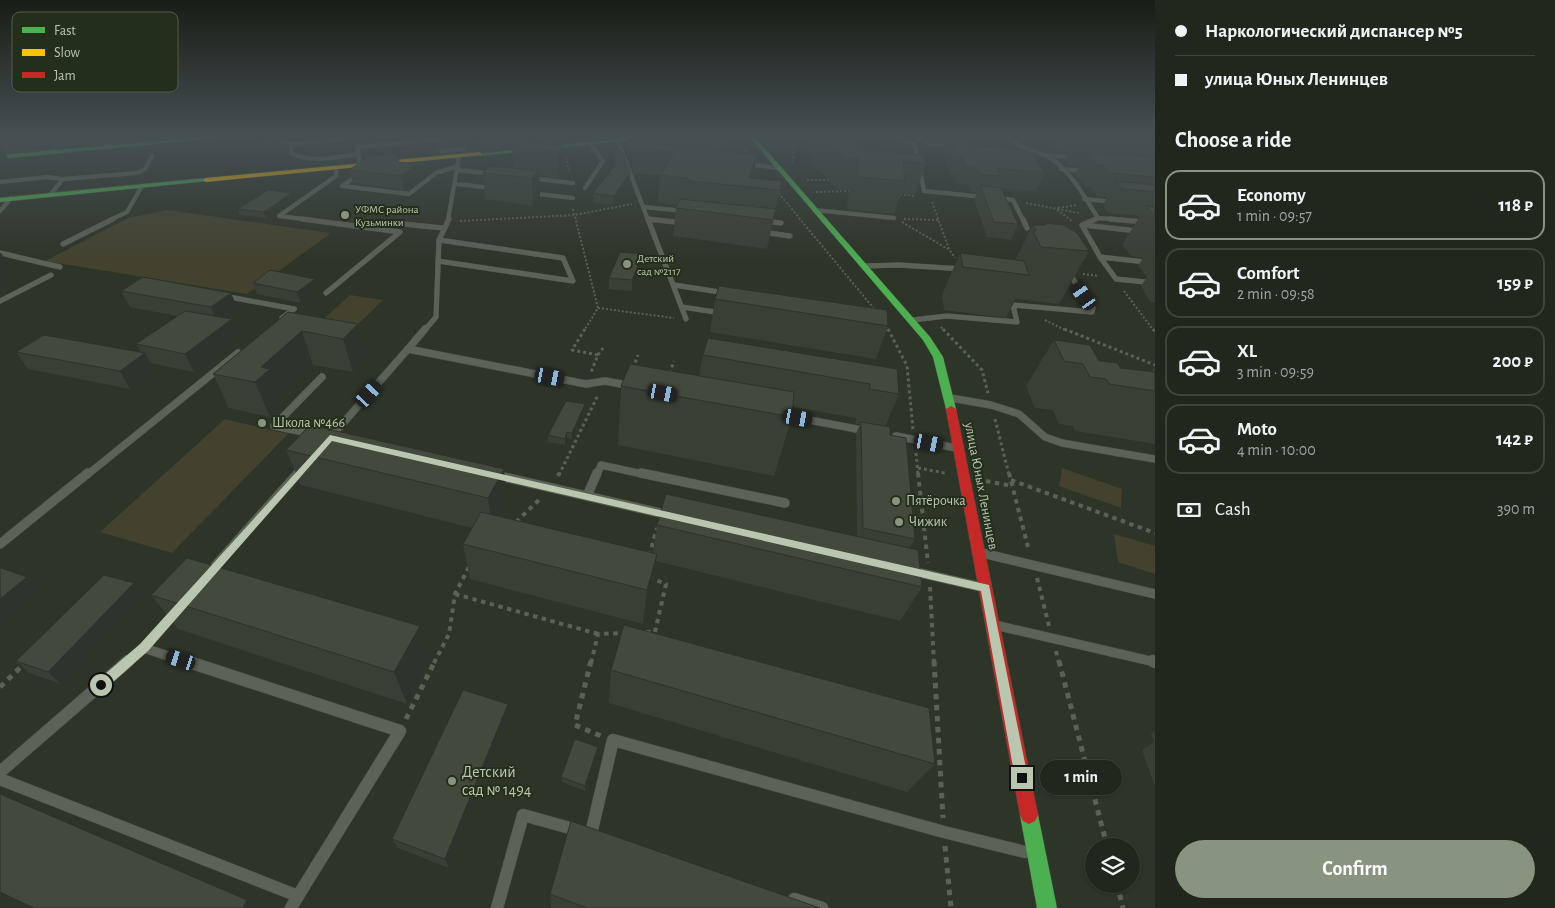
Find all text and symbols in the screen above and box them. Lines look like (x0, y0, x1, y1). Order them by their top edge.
legend (12, 12, 178, 92)
text: Наркологический диспансер №5 (1205, 22, 1463, 41)
text: Fast (54, 24, 76, 38)
text: Slow (54, 46, 81, 60)
text: Jam (54, 69, 76, 83)
text: улица Юных Ленинцев (1205, 70, 1388, 89)
text: Choose a ride (1175, 129, 1291, 151)
icon: car (1177, 183, 1222, 228)
text: Economy (1237, 186, 1306, 205)
text: 118 ₽ (1498, 196, 1533, 215)
place label: УФМС района Кузьминки (355, 204, 419, 228)
text: 1 min · 09:57 (1237, 208, 1312, 224)
marker: УФМС района Кузьминки (339, 209, 351, 221)
place label: Детский сад №2117 (637, 253, 681, 277)
marker: Детский сад №2117 (621, 258, 633, 270)
icon: car (1177, 261, 1222, 306)
text: Comfort (1237, 264, 1299, 283)
text: 159 ₽ (1497, 274, 1533, 293)
car (1069, 279, 1098, 313)
text: 2 min · 09:58 (1237, 286, 1315, 302)
icon: car (1177, 339, 1222, 384)
text: XL (1237, 342, 1257, 361)
text: 200 ₽ (1492, 352, 1533, 371)
text: 3 min · 09:59 (1237, 364, 1314, 380)
car (533, 367, 566, 387)
car (353, 378, 384, 410)
car (646, 383, 679, 403)
car (781, 408, 814, 428)
place label: Школа №466 (272, 416, 345, 430)
marker: Школа №466 (256, 417, 268, 429)
icon: car (1177, 417, 1222, 462)
street label: улица Юных Ленинцев (962, 420, 1000, 551)
text: Moto (1237, 420, 1277, 439)
text: 142 ₽ (1496, 430, 1533, 449)
car (912, 433, 945, 453)
text: 4 min · 10:00 (1237, 442, 1316, 458)
place label: Пятёрочка (906, 494, 966, 508)
marker: Пятёрочка (890, 495, 902, 507)
icon: cash (1175, 496, 1203, 524)
text: Cash (1215, 500, 1251, 519)
text: 390 m (1497, 501, 1535, 517)
place label: Чижик (909, 515, 948, 529)
marker: Чижик (893, 516, 905, 528)
car (164, 648, 197, 672)
route start (90, 674, 112, 696)
callout: 1 min (1040, 760, 1122, 796)
place label: Детский сад № 1494 (462, 764, 532, 798)
route end (1011, 767, 1033, 789)
text: 1 min (1064, 769, 1098, 785)
marker: Детский сад № 1494 (446, 775, 458, 787)
map controls (1085, 838, 1140, 893)
button: layers (1085, 838, 1140, 893)
button: Confirm (1175, 840, 1535, 898)

